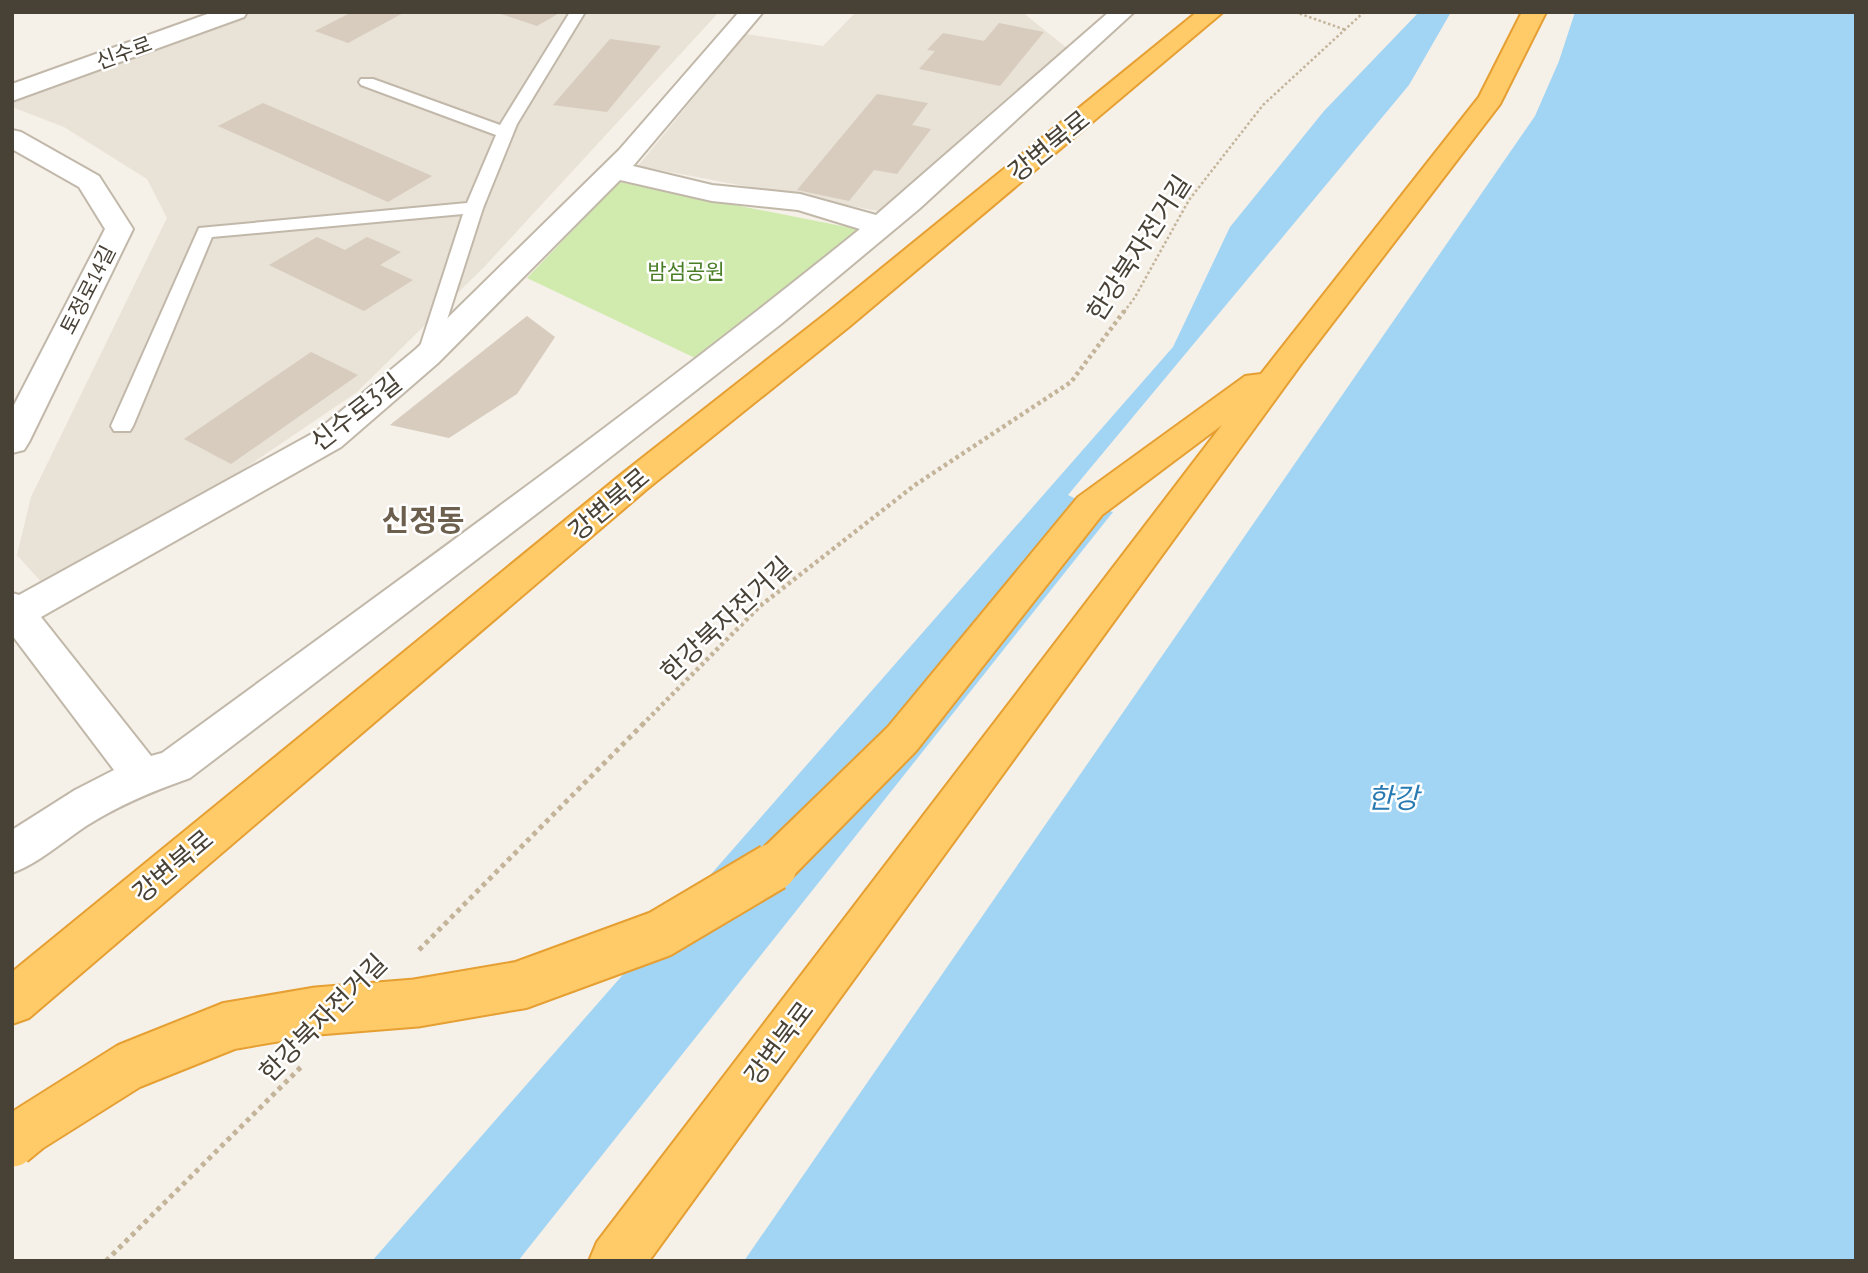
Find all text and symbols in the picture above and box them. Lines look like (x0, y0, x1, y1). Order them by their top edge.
street label: 신수로 (92, 30, 156, 75)
street label: 강변북로 (1001, 103, 1096, 189)
street label: 한강북자전거길 (1079, 169, 1198, 327)
street label: 토정로14길 (54, 241, 121, 339)
park label: 밤섬공원 (647, 258, 725, 285)
street label: 신수로3길 (303, 366, 408, 458)
street label: 강변북로 (561, 460, 656, 547)
district label: 신정동 (382, 500, 464, 539)
street label: 한강북자전거길 (653, 549, 798, 688)
water label: 한강 (1367, 779, 1422, 816)
street label: 강변북로 (125, 822, 220, 909)
street label: 한강북자전거길 (252, 947, 394, 1089)
street label: 강변북로 (737, 995, 821, 1091)

